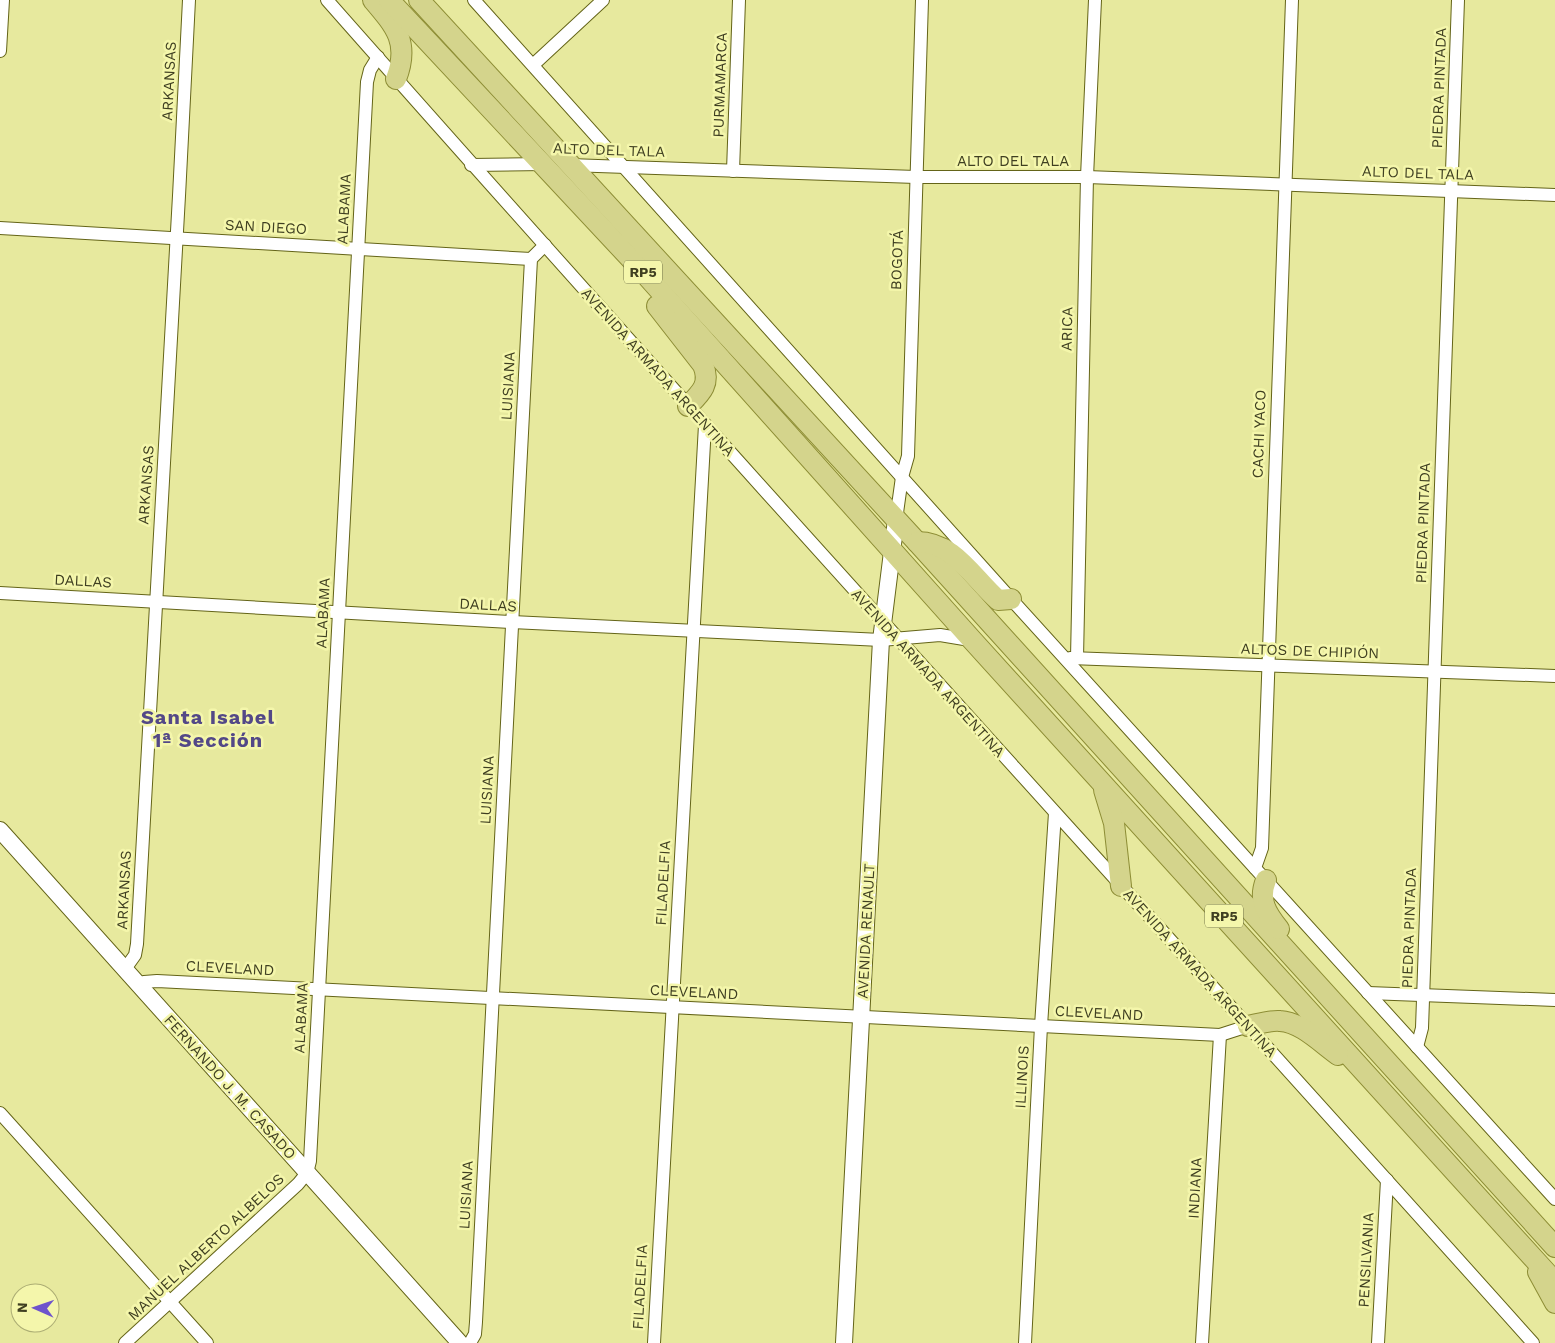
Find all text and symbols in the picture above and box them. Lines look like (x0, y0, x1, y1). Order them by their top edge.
street label: PIEDRA PINTADA (1428, 27, 1450, 149)
street label: PURMAMARCA (709, 32, 731, 138)
street label: ARKANSAS (158, 41, 180, 121)
street label: ALTO DEL TALA (553, 139, 665, 161)
street label: ALTO DEL TALA (957, 152, 1069, 170)
street label: ALTO DEL TALA (1362, 162, 1474, 184)
street label: ALABAMA (333, 173, 355, 245)
street label: SAN DIEGO (224, 216, 308, 238)
street label: BOGOTÁ (887, 229, 907, 290)
road number: RP5 (624, 260, 662, 284)
street label: AVENIDA ARMADA ARGENTINA (578, 284, 739, 460)
street label: ARICA (1058, 306, 1076, 351)
street label: LUISIANA (497, 351, 519, 421)
street label: CACHI YACO (1248, 389, 1270, 479)
street label: ARKANSAS (134, 445, 158, 525)
street label: PIEDRA PINTADA (1412, 462, 1434, 584)
street label: DALLAS (54, 571, 112, 591)
street label: ALABAMA (312, 577, 334, 649)
street label: AVENIDA ARMADA ARGENTINA (848, 585, 1009, 761)
street label: DALLAS (459, 595, 517, 615)
street label: ALTOS DE CHIPIÓN (1240, 639, 1380, 662)
district label: Santa Isabel 1ª Sección (141, 705, 275, 752)
street label: LUISIANA (476, 755, 498, 825)
street label: FILADELFIA (652, 840, 674, 926)
street label: ARKANSAS (113, 850, 135, 930)
street label: AVENIDA RENAULT (853, 863, 879, 999)
street label: PIEDRA PINTADA (1398, 867, 1420, 989)
street label: AVENIDA ARMADA ARGENTINA (1120, 885, 1281, 1061)
road number: RP5 (1205, 904, 1243, 928)
street label: CLEVELAND (185, 957, 275, 979)
street label: CLEVELAND (649, 981, 739, 1003)
street label: ALABAMA (290, 982, 312, 1054)
street label: CLEVELAND (1054, 1002, 1144, 1024)
street label: FERNANDO J. M. CASADO (160, 1011, 300, 1163)
street label: ILLINOIS (1011, 1045, 1033, 1109)
street label: INDIANA (1184, 1157, 1206, 1219)
street label: LUISIANA (455, 1160, 477, 1230)
street label: MANUEL ALBERTO ALBELOS (124, 1170, 288, 1324)
street label: PENSILVANIA (1355, 1212, 1377, 1308)
street label: FILADELFIA (629, 1244, 651, 1330)
north arrow (10, 1283, 60, 1333)
text: N (14, 1302, 30, 1313)

